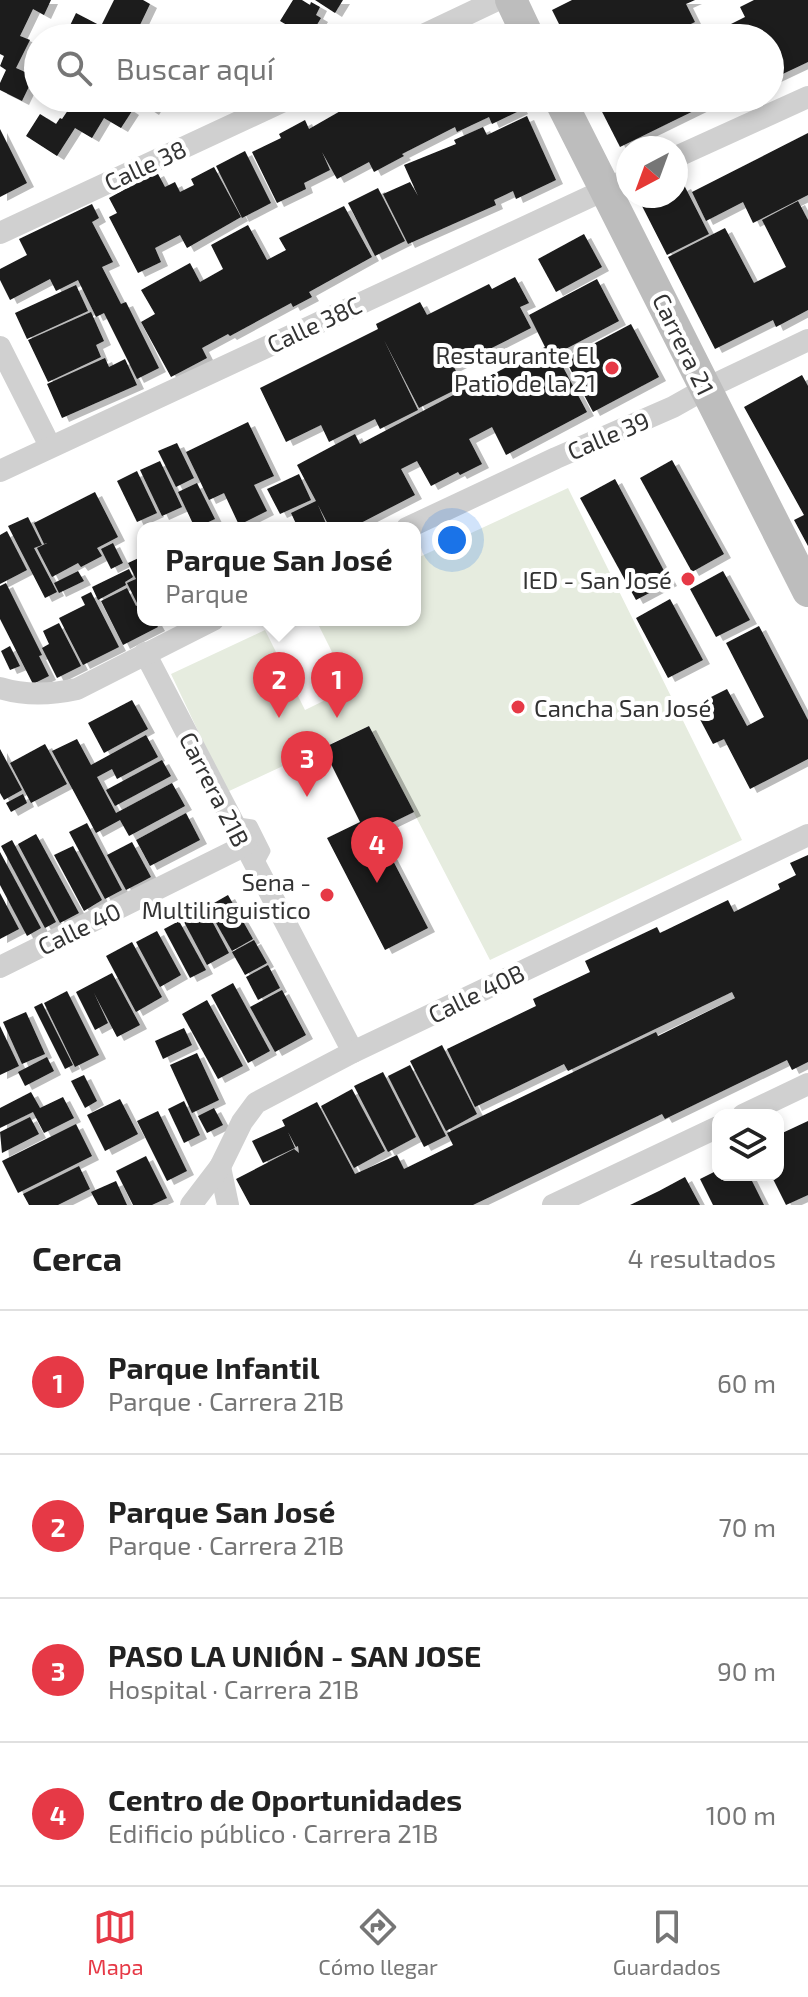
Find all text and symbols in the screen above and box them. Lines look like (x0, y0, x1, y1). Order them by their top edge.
search box (24, 24, 784, 112)
icon: search (52, 46, 96, 90)
text: Buscar aquí (116, 50, 274, 86)
street label: Calle 38 (99, 133, 191, 197)
north arrow (616, 136, 688, 208)
street label: Carrera 21 (647, 288, 721, 400)
street label: Calle 38C (262, 290, 366, 358)
place label: Restaurante El Patio de la 21 (436, 340, 596, 397)
marker: Restaurante El Patio de la 21 (603, 359, 621, 377)
street label: Calle 39 (563, 405, 653, 465)
your location (432, 520, 472, 560)
popup (137, 522, 421, 626)
text: Parque San José (165, 541, 393, 577)
place label: IED - San José (523, 565, 672, 594)
marker: IED - San José (679, 570, 697, 588)
text: Parque (165, 577, 249, 608)
pin: 2 (253, 652, 305, 718)
pin: 1 (311, 652, 363, 718)
place label: Cancha San José (534, 693, 711, 722)
marker: Cancha San José (509, 698, 527, 716)
street label: Carrera 21B (174, 727, 256, 851)
pin: 3 (281, 731, 333, 797)
pin: 4 (351, 817, 403, 883)
place label: Sena - Multilinguistico (142, 867, 311, 924)
marker: Sena - Multilinguistico (318, 886, 336, 904)
street label: Calle 40 (33, 896, 125, 960)
street label: Calle 40B (423, 957, 529, 1029)
map controls (712, 1109, 784, 1181)
button: layers (712, 1109, 784, 1181)
text: Cerca (32, 1237, 122, 1278)
text: 4 resultados (628, 1242, 776, 1273)
text: Parque Infantil (108, 1349, 320, 1385)
text: 1 (52, 1367, 64, 1398)
text: 60 m (717, 1367, 776, 1398)
text: Parque · Carrera 21B (108, 1385, 344, 1416)
text: Parque San José (108, 1493, 335, 1529)
text: 2 (50, 1511, 66, 1542)
text: 70 m (718, 1511, 776, 1542)
text: Parque · Carrera 21B (108, 1529, 344, 1560)
text: PASO LA UNIÓN - SAN JOSE (108, 1637, 481, 1673)
text: 3 (51, 1655, 65, 1686)
text: 90 m (717, 1655, 776, 1686)
text: Hospital · Carrera 21B (108, 1673, 359, 1704)
text: Centro de Oportunidades (108, 1781, 462, 1817)
text: 4 (50, 1799, 66, 1830)
text: 100 m (706, 1799, 776, 1830)
text: Edificio público · Carrera 21B (108, 1817, 438, 1848)
tab: Mapa (87, 1905, 144, 1979)
tab: Cómo llegar (318, 1905, 438, 1979)
tab: Guardados (613, 1905, 721, 1979)

